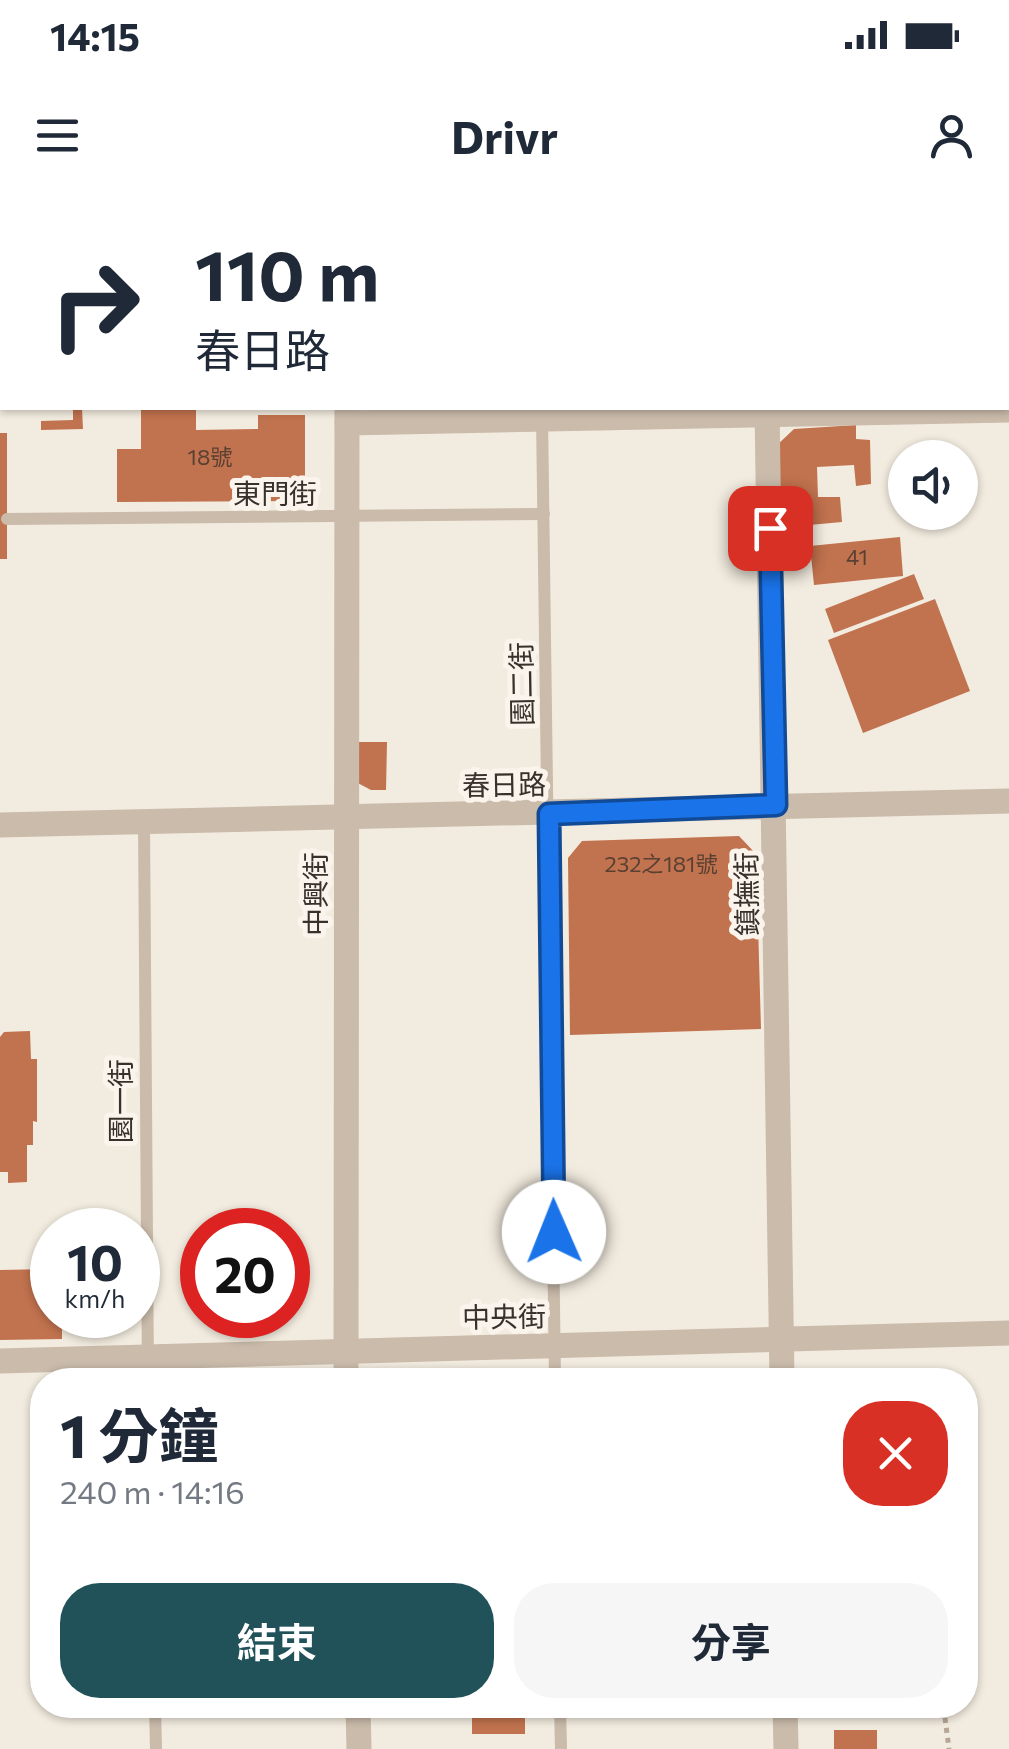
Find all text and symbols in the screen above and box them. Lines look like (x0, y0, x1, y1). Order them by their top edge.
text: 14:15 (50, 12, 140, 59)
icon: menu (30, 108, 85, 163)
text: Drivr (451, 108, 558, 163)
icon: person (924, 108, 979, 163)
text: 110 m (195, 230, 379, 315)
icon: right (30, 240, 160, 370)
text: 春日路 (195, 321, 330, 376)
map controls (888, 440, 978, 530)
button: sound (888, 440, 978, 530)
house number: 18號 (188, 443, 232, 470)
street label: 東門街 (233, 476, 317, 510)
pin (728, 486, 813, 571)
icon: arrive (743, 501, 798, 556)
house number: 41 (846, 543, 868, 570)
street label: 園二街 (503, 642, 539, 726)
street label: 春日路 (462, 766, 546, 802)
house number: 232之181號 (604, 850, 718, 877)
street label: 中興街 (298, 852, 332, 936)
street label: 鎮撫街 (728, 852, 764, 936)
street label: 園一街 (103, 1059, 137, 1143)
position arrow (502, 1180, 606, 1284)
speed limit sign: 20 (180, 1208, 310, 1338)
text: 10 (67, 1230, 123, 1291)
text: km/h (65, 1283, 125, 1313)
street label: 中央街 (462, 1298, 546, 1334)
text: 1 分鐘 (60, 1397, 219, 1470)
button: close (843, 1401, 948, 1506)
text: 240 m · 14:16 (60, 1471, 245, 1511)
button: 結束 (60, 1583, 494, 1698)
button: 分享 (514, 1583, 948, 1698)

